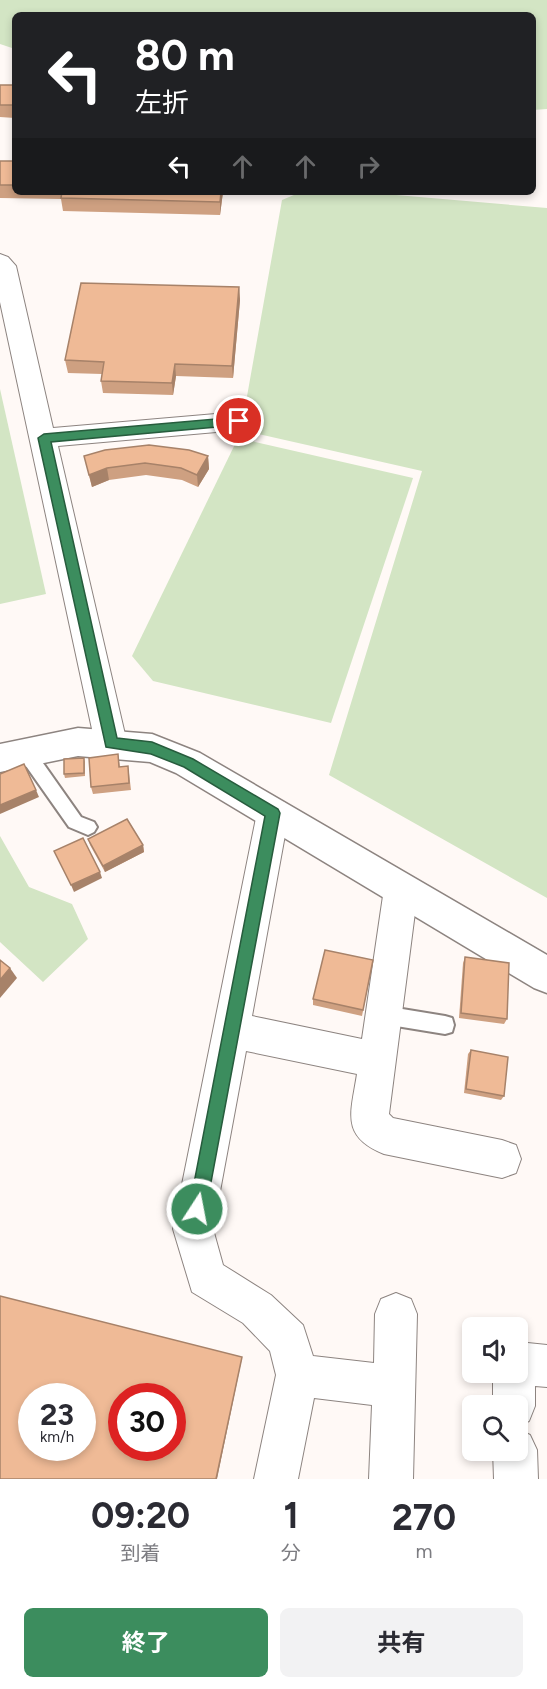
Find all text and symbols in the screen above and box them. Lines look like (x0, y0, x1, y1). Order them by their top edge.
text: 80 m (135, 30, 235, 81)
icon: left (36, 36, 114, 114)
text: 左折 (135, 86, 189, 119)
icon: left (163, 150, 196, 183)
icon: ahead (226, 150, 259, 183)
icon: ahead (289, 150, 322, 183)
icon: right (352, 150, 385, 183)
pin (213, 395, 264, 446)
icon: arrive (222, 404, 255, 437)
position arrow (165, 1177, 229, 1241)
map controls (462, 1317, 528, 1461)
button: sound (462, 1317, 528, 1383)
speed limit sign: 30 (108, 1383, 186, 1461)
button: search (462, 1395, 528, 1461)
text: 23 (40, 1396, 74, 1433)
text: km/h (40, 1428, 74, 1446)
text: 09:20 (91, 1494, 190, 1537)
text: 1 (283, 1494, 299, 1537)
text: 270 (392, 1496, 456, 1539)
text: m (415, 1539, 433, 1563)
text: 到着 (121, 1541, 161, 1565)
text: 分 (281, 1541, 301, 1565)
button: 終了 (24, 1608, 268, 1677)
button: 共有 (280, 1608, 523, 1677)

